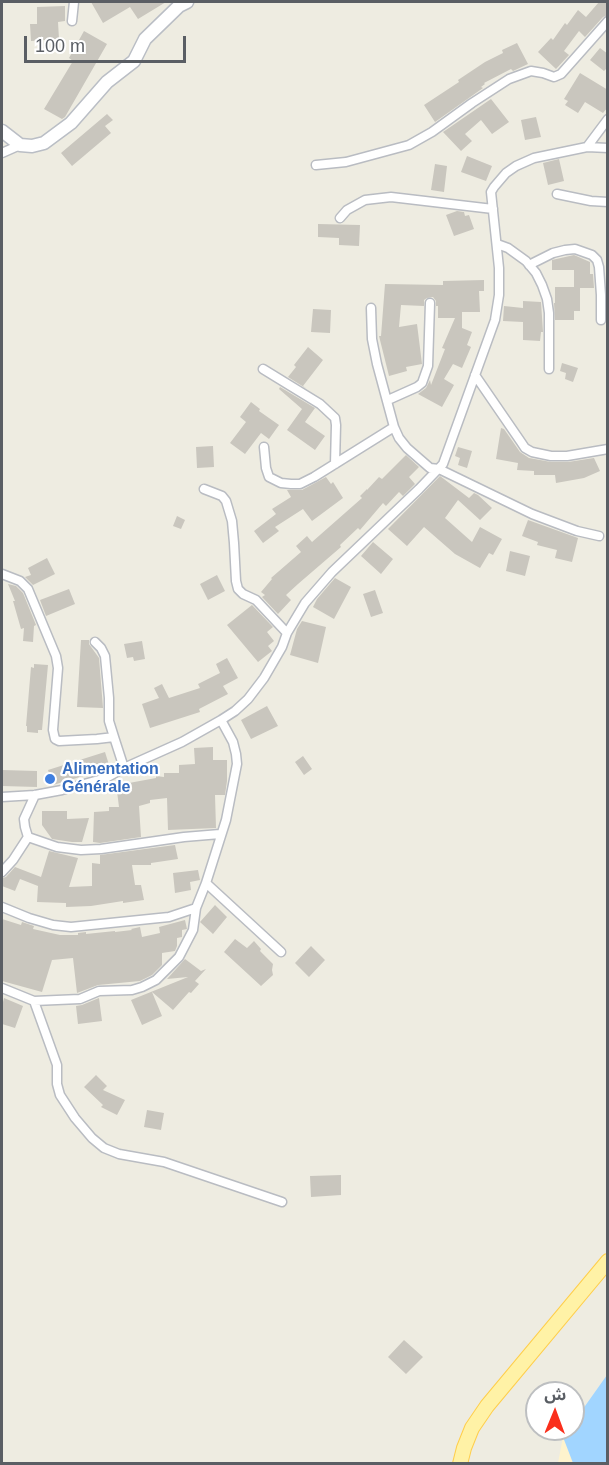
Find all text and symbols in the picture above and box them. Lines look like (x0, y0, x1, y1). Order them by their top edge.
scale bar (27, 24, 189, 62)
text: 100 m (35, 36, 85, 56)
place label: Alimentation Générale (62, 760, 159, 798)
marker: Alimentation Générale (43, 772, 57, 786)
north arrow (525, 1381, 585, 1441)
text: ش (544, 1386, 566, 1403)

